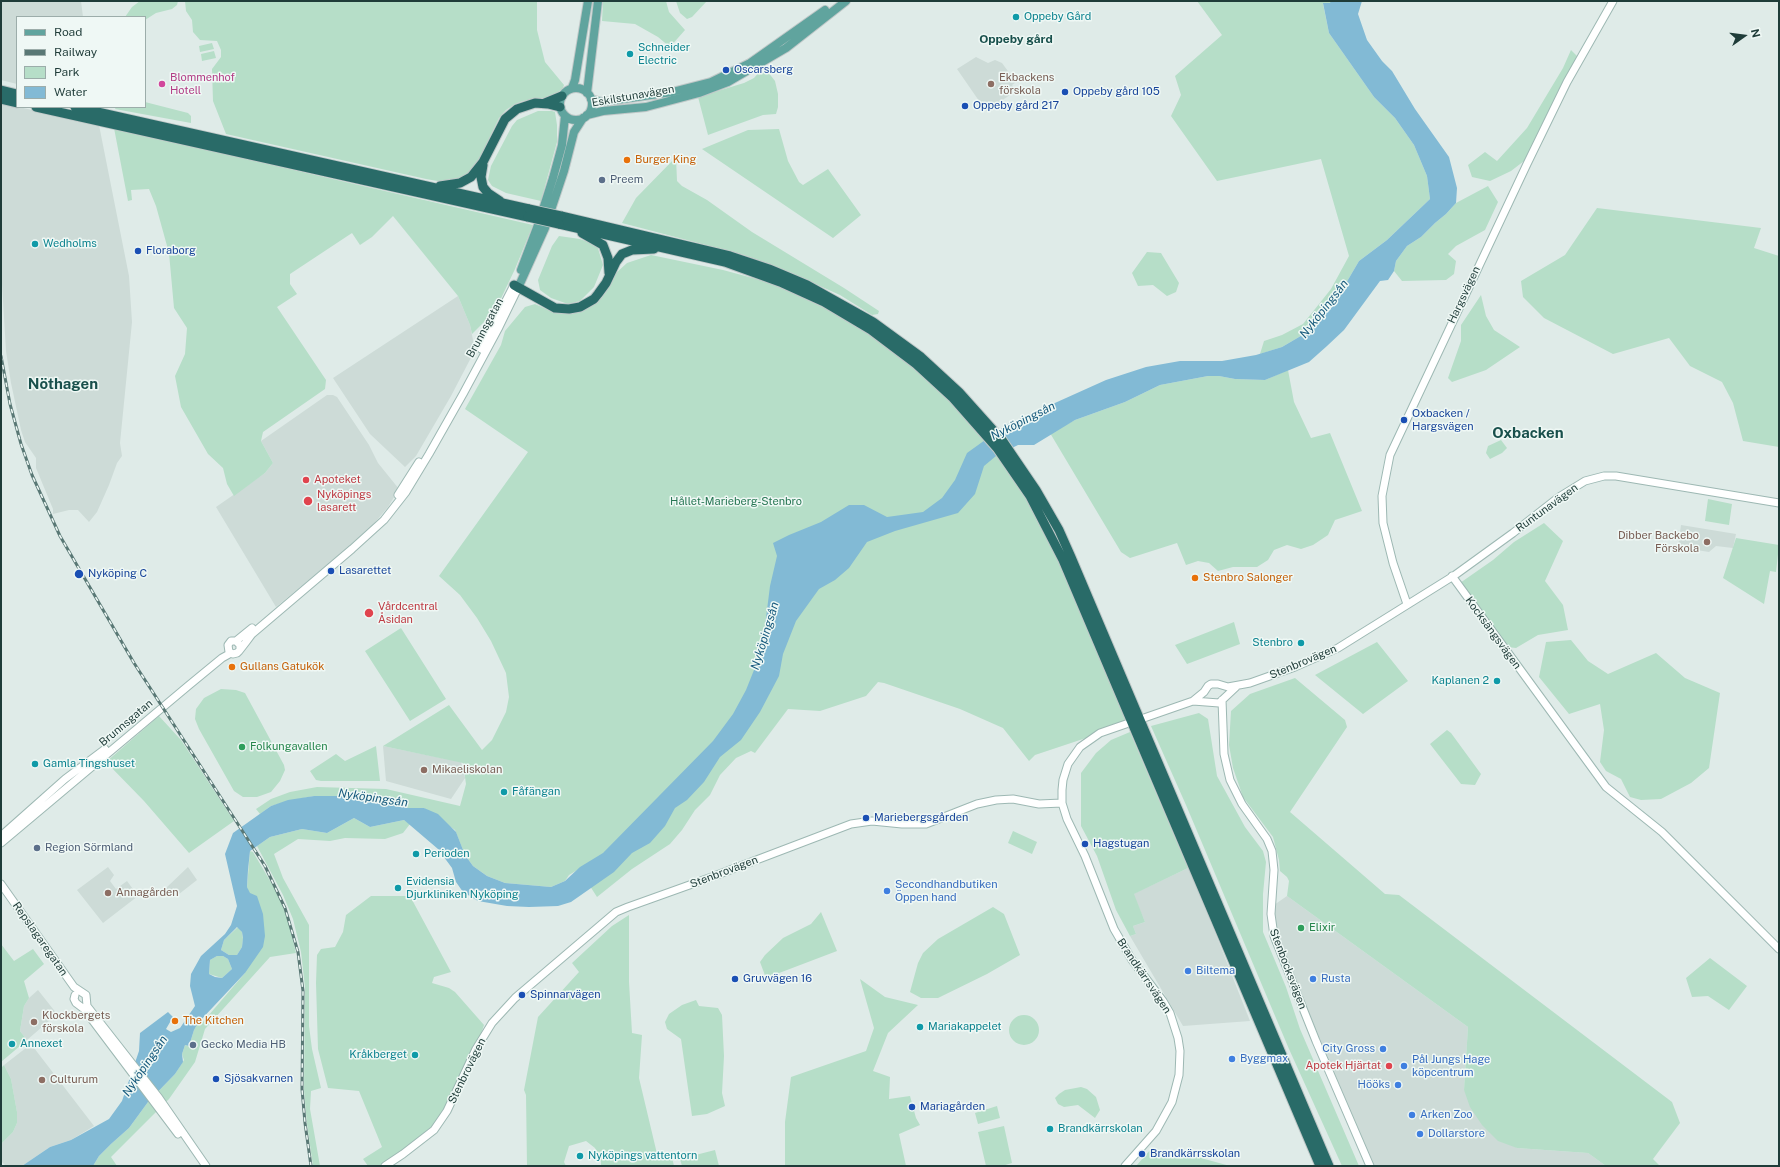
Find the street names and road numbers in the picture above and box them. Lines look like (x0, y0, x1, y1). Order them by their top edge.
street label: Eskilstunavägen (591, 82, 675, 110)
street label: Hargsvägen (1445, 264, 1483, 326)
street label: Brunnsgatan (464, 296, 506, 360)
street label: Runtunavägen (1513, 481, 1581, 535)
street label: Kocksängsvägen (1462, 594, 1524, 672)
street label: Stenbrovägen (1268, 642, 1338, 682)
street label: Brunnsgatan (97, 697, 155, 749)
street label: Stenbrovägen (688, 853, 760, 891)
street label: Repslagaregatan (10, 899, 70, 979)
street label: Stenbocksvägen (1267, 927, 1309, 1011)
street label: Brandkärrsvägen (1114, 936, 1174, 1016)
street label: Stenbrovägen (445, 1036, 489, 1106)

